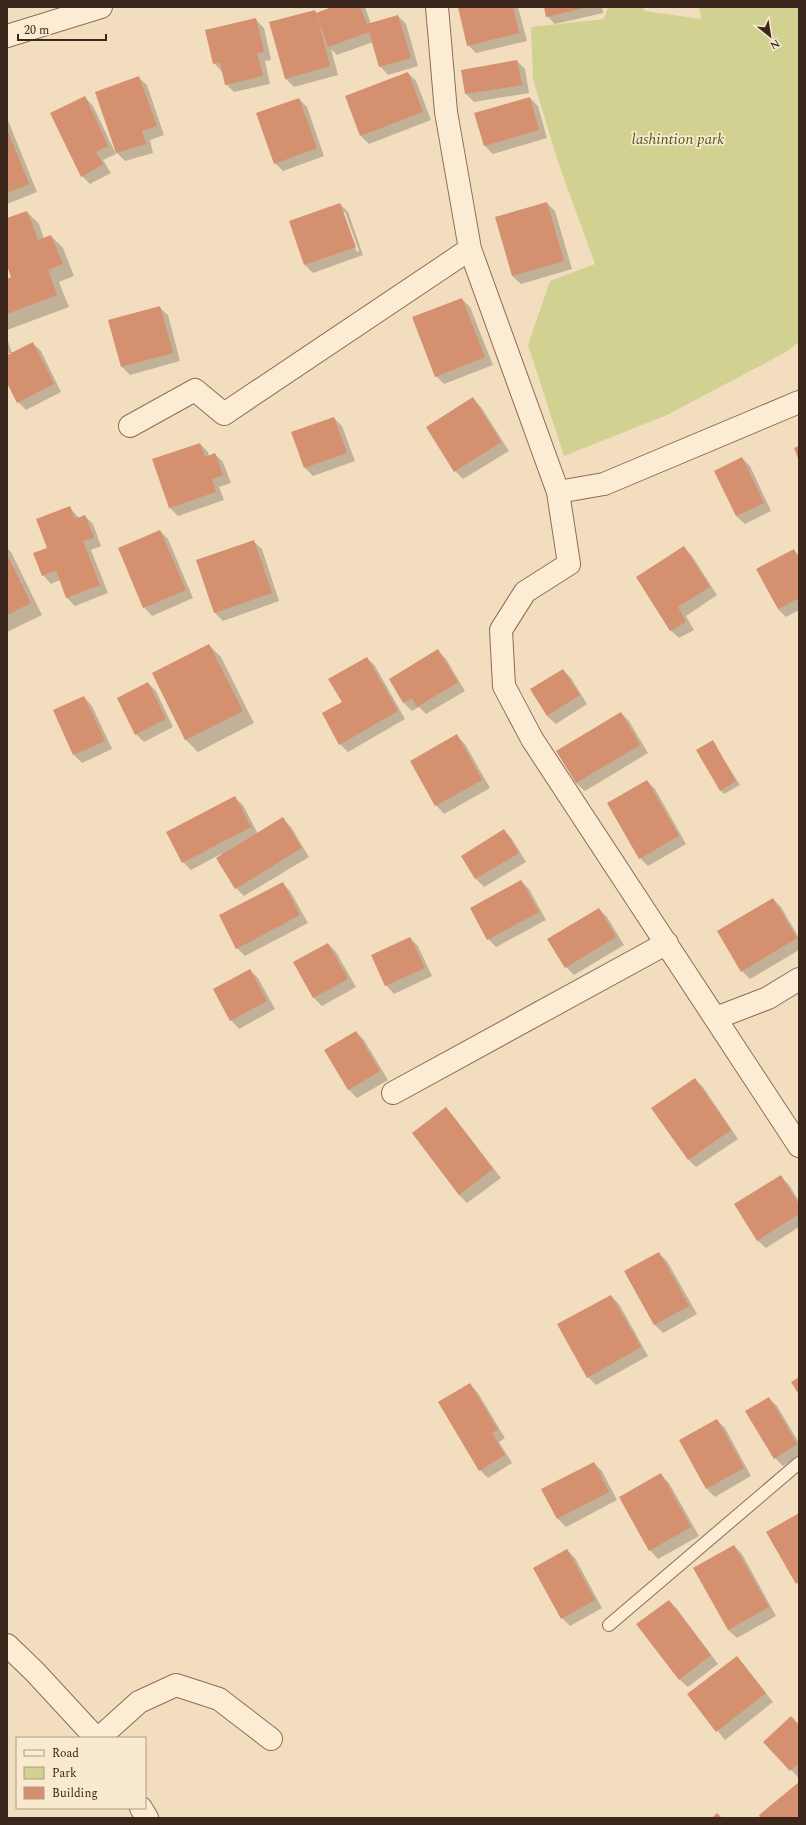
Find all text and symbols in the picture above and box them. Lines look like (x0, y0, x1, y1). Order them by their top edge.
scale bar (18, 16, 106, 42)
north arrow (750, 16, 790, 56)
text: 20 m (24, 21, 49, 40)
text: N (767, 35, 783, 54)
park label: lashintion park (632, 128, 724, 151)
legend (16, 1737, 146, 1809)
text: Road (52, 1744, 79, 1763)
text: Park (52, 1764, 77, 1783)
text: Building (52, 1784, 98, 1803)

